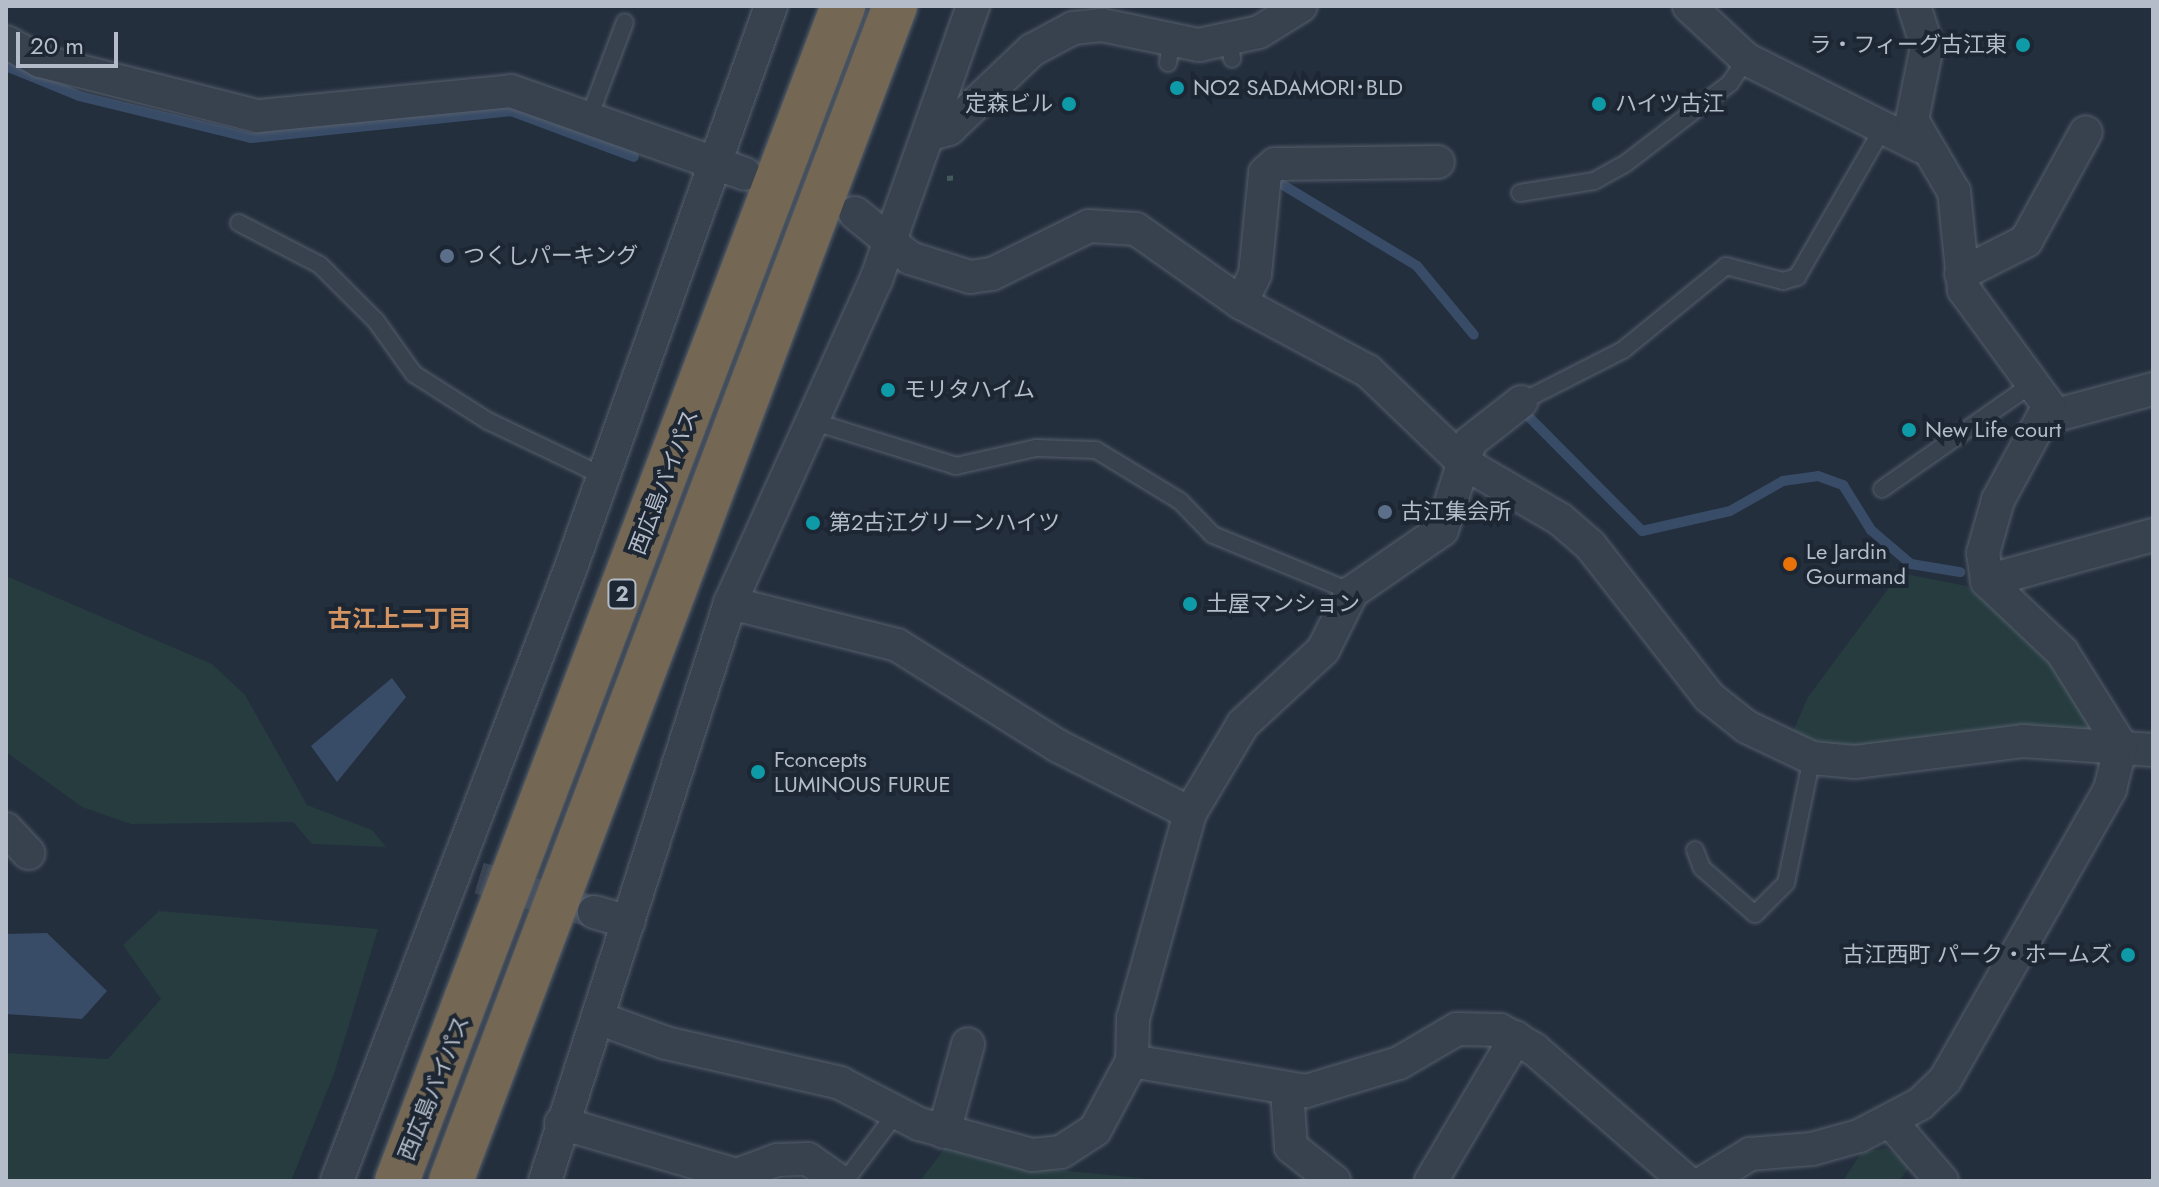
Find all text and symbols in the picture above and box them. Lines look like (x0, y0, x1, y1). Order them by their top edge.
scale bar (20, 16, 122, 66)
text: 20 m (30, 28, 84, 63)
place label: ラ・フィーグ古江東 (1809, 32, 2007, 58)
marker: ラ・フィーグ古江東 (2014, 36, 2032, 54)
place label: NO2 SADAMORI･BLD (1193, 75, 1403, 101)
marker: NO2 SADAMORI･BLD (1168, 79, 1186, 97)
place label: 定森ビル (965, 91, 1053, 117)
place label: ハイツ古江 (1615, 91, 1725, 117)
marker: 定森ビル (1060, 95, 1078, 113)
marker: ハイツ古江 (1590, 95, 1608, 113)
place label: つくしパーキング (463, 243, 639, 269)
marker: つくしパーキング (438, 247, 456, 265)
place label: モリタハイム (904, 377, 1036, 403)
marker: モリタハイム (879, 381, 897, 399)
street label: 西広島バイパス (624, 405, 704, 559)
place label: New Life court (1925, 417, 2061, 443)
marker: New Life court (1900, 421, 1918, 439)
place label: 古江集会所 (1401, 499, 1511, 525)
marker: 古江集会所 (1376, 503, 1394, 521)
place label: 第2古江グリーンハイツ (829, 510, 1062, 536)
marker: 第2古江グリーンハイツ (804, 514, 822, 532)
place label: Le Jardin Gourmand (1806, 538, 1906, 590)
marker: Le Jardin Gourmand (1781, 555, 1799, 573)
road number: 2 (606, 578, 638, 610)
place label: 土屋マンション (1206, 591, 1360, 617)
marker: 土屋マンション (1181, 595, 1199, 613)
district label: 古江上二丁目 (328, 605, 472, 633)
place label: Fconcepts LUMINOUS FURUE (774, 746, 951, 798)
marker: Fconcepts LUMINOUS FURUE (749, 763, 767, 781)
place label: 古江西町 パーク・ホームズ (1842, 942, 2112, 968)
marker: 古江西町 パーク・ホームズ (2119, 946, 2137, 964)
street label: 西広島バイパス (393, 1012, 475, 1164)

